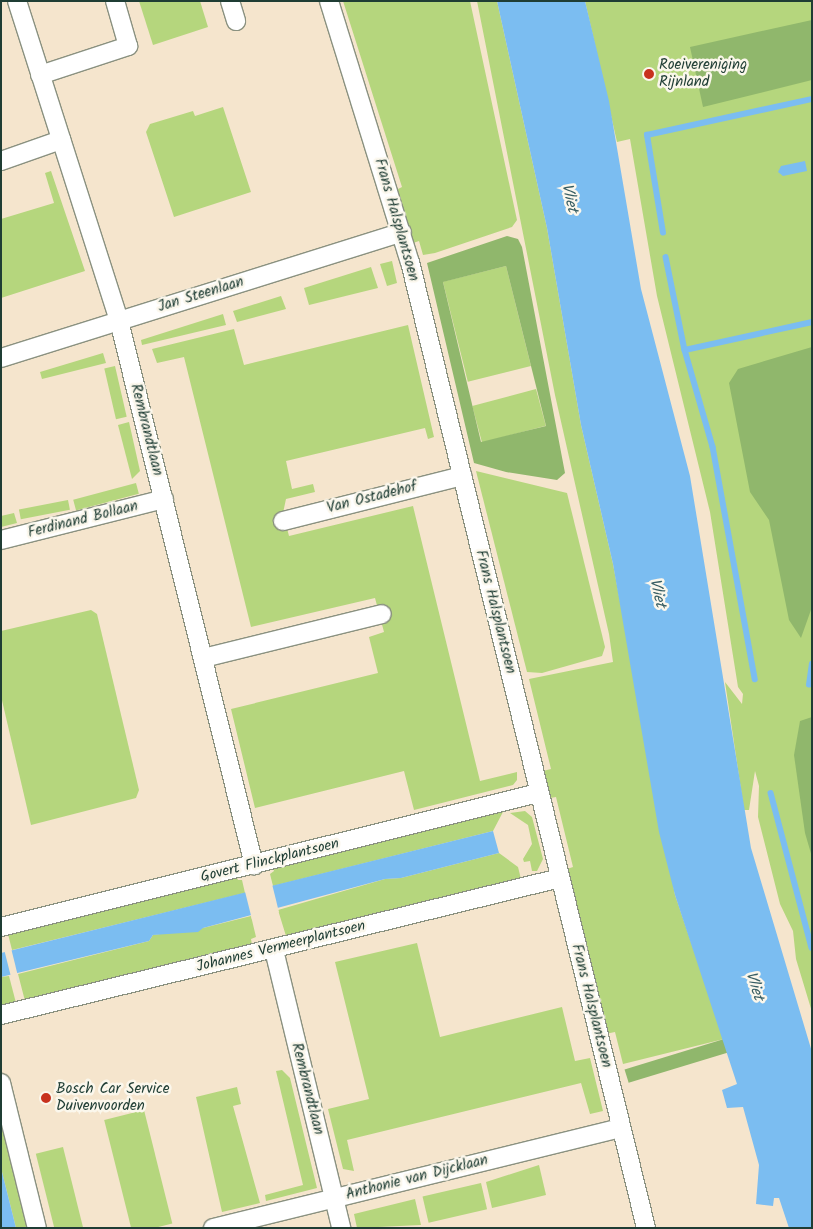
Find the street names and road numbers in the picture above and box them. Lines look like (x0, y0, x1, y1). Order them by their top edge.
street label: Frans Halsplantsoen (370, 156, 422, 284)
street label: Jan Steenlaan (156, 273, 246, 317)
street label: Rembrandtlaan (126, 382, 166, 478)
street label: Van Ostadehof (325, 478, 419, 518)
street label: Ferdinand Bollaan (26, 498, 140, 542)
street label: Frans Halsplantsoen (471, 548, 519, 676)
street label: Govert Flinckplantsoen (199, 835, 341, 887)
street label: Johannes Vermeerplantsoen (195, 917, 367, 977)
street label: Frans Halsplantsoen (567, 942, 615, 1070)
street label: Rembrandtlaan (287, 1041, 327, 1137)
street label: Anthonie van Dijcklaan (344, 1152, 490, 1204)

